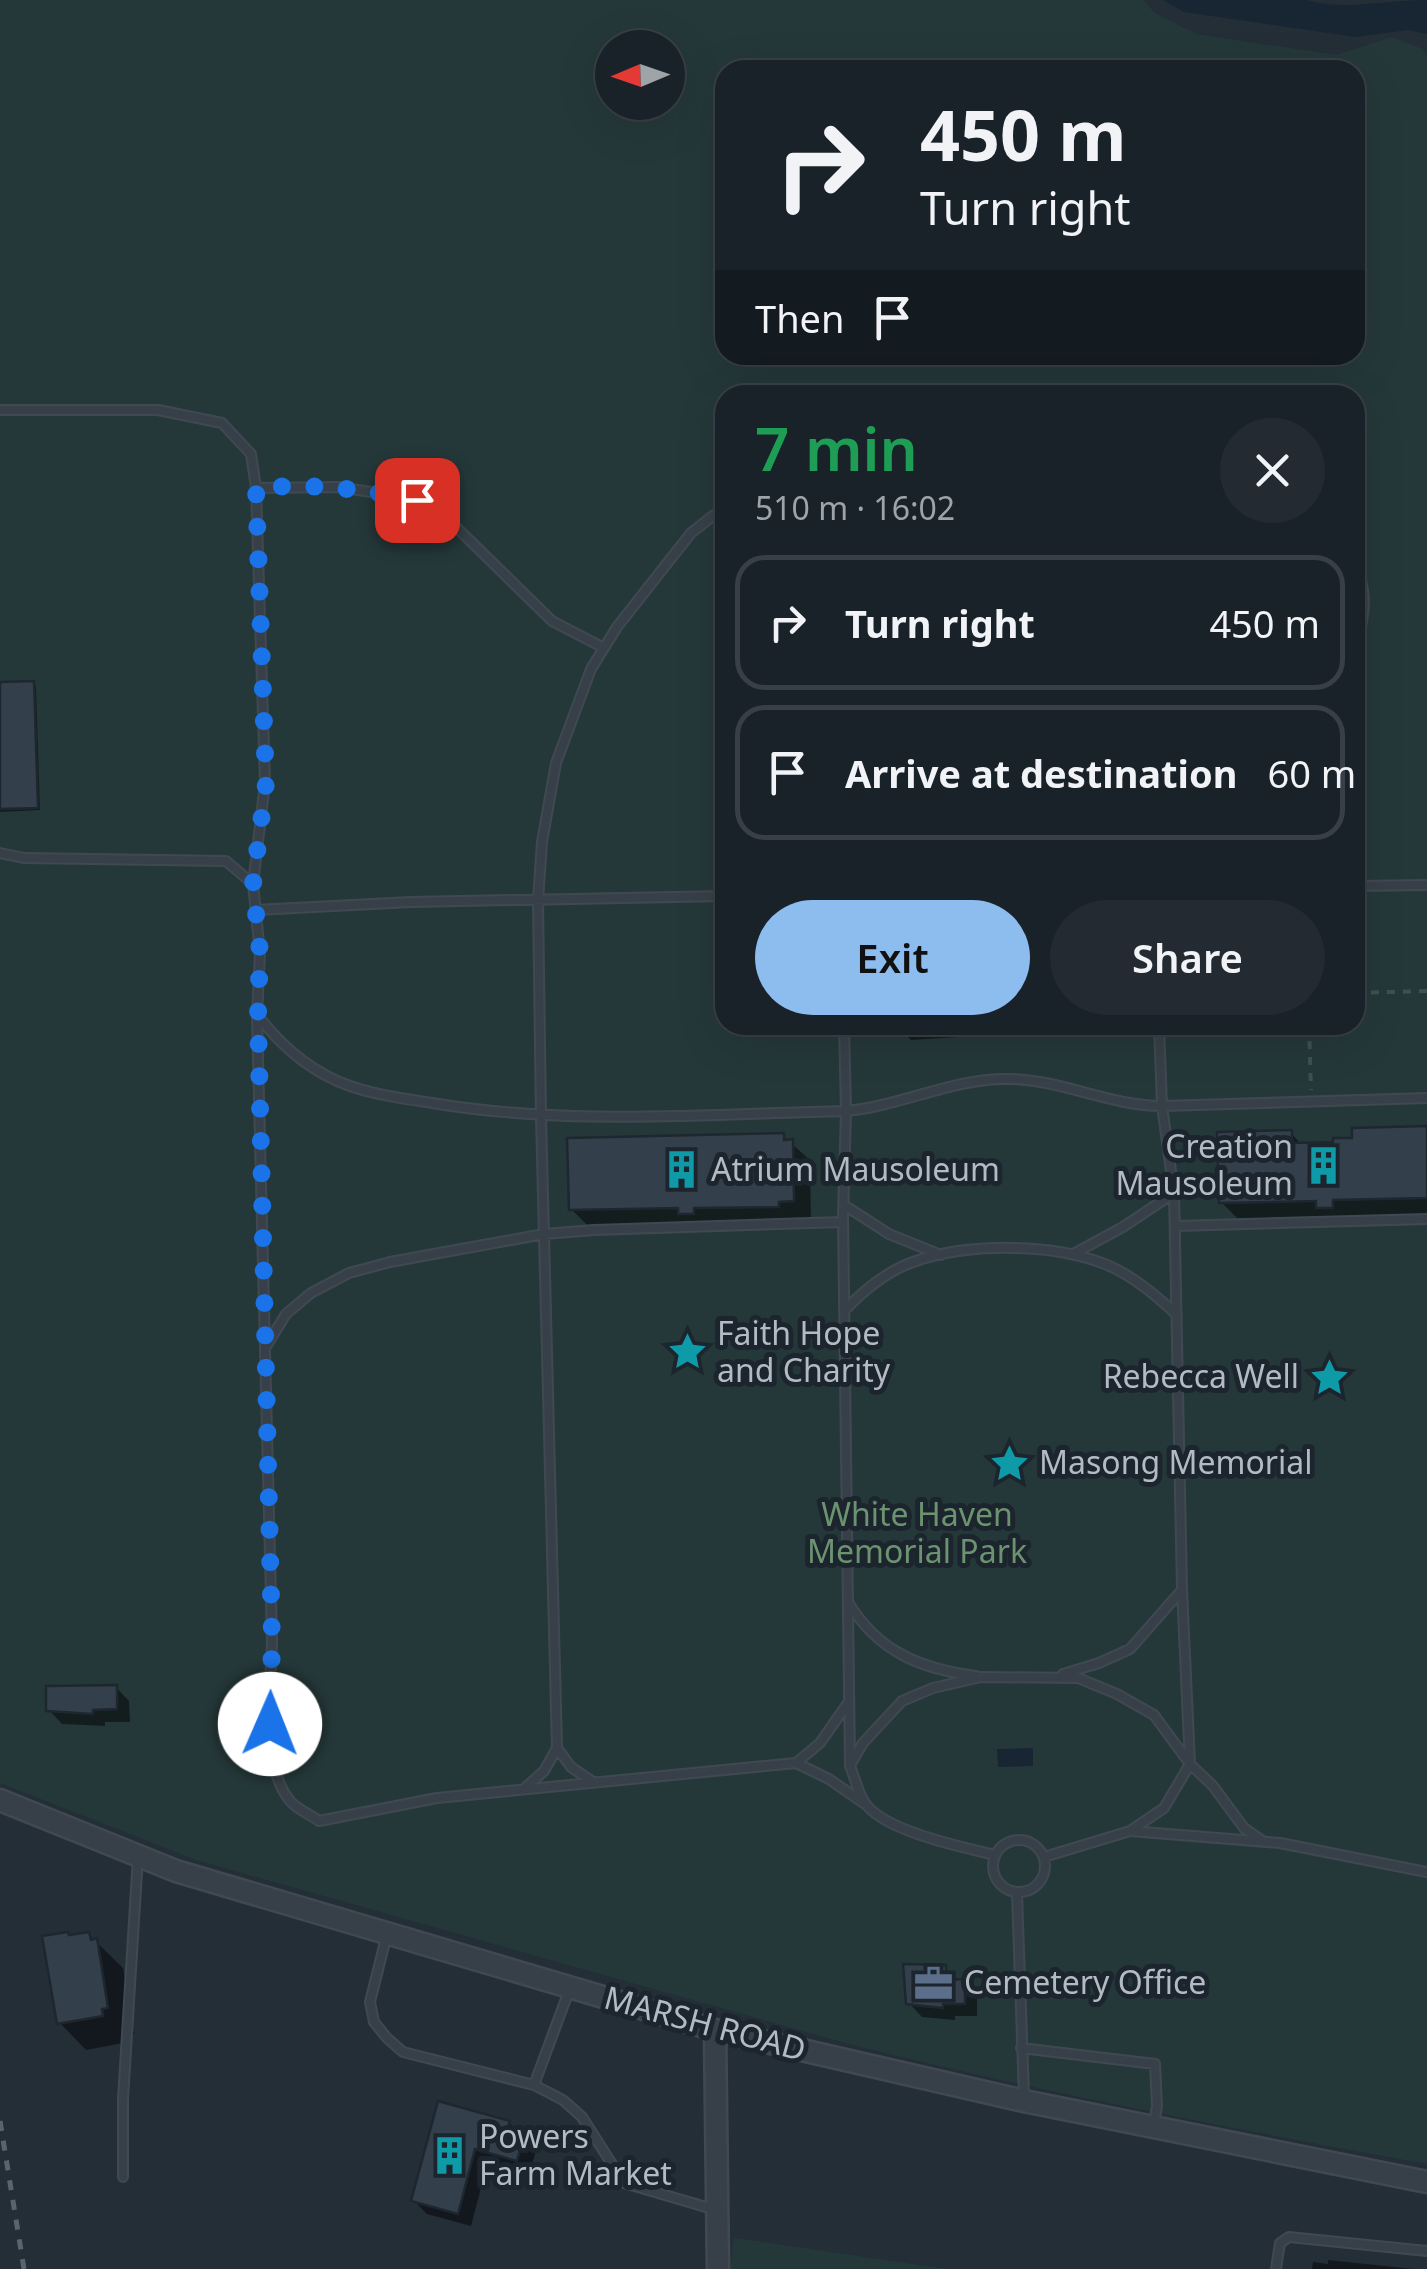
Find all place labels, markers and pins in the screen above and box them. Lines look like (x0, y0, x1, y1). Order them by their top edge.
pin (375, 458, 460, 543)
place label: Creation Mausoleum (1116, 1124, 1293, 1204)
building icon: Creation Mausoleum (1302, 1144, 1344, 1186)
place label: Atrium Mausoleum (711, 1147, 1000, 1190)
building icon: Atrium Mausoleum (660, 1149, 702, 1191)
place label: Faith Hope and Charity (717, 1311, 891, 1391)
place icon: Faith Hope and Charity (666, 1331, 708, 1373)
place label: Rebecca Well (1103, 1354, 1299, 1397)
place icon: Rebecca Well (1308, 1356, 1350, 1398)
place label: Masong Memorial (1039, 1440, 1312, 1483)
place icon: Masong Memorial (988, 1442, 1030, 1484)
place label: Cemetery Office (964, 1960, 1206, 2003)
office icon: Cemetery Office (913, 1962, 955, 2004)
place label: Powers Farm Market (479, 2114, 672, 2194)
building icon: Powers Farm Market (428, 2134, 470, 2176)

